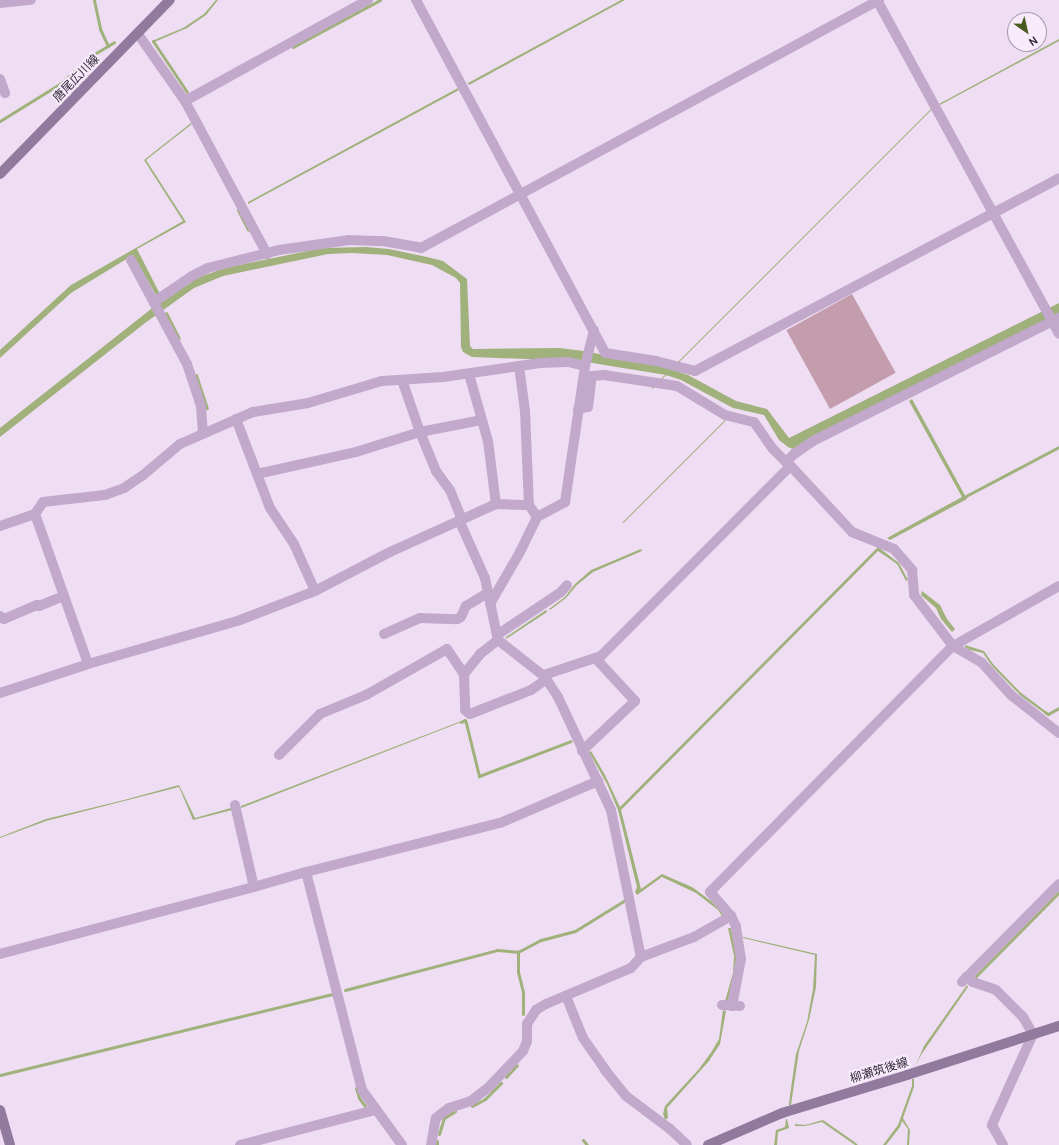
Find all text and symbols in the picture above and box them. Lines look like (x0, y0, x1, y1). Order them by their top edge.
north arrow (1007, 12, 1047, 52)
text: N (1026, 33, 1040, 49)
street label: 唐尾広川線 (50, 51, 102, 105)
street label: 柳瀬筑後線 (848, 1054, 910, 1086)

